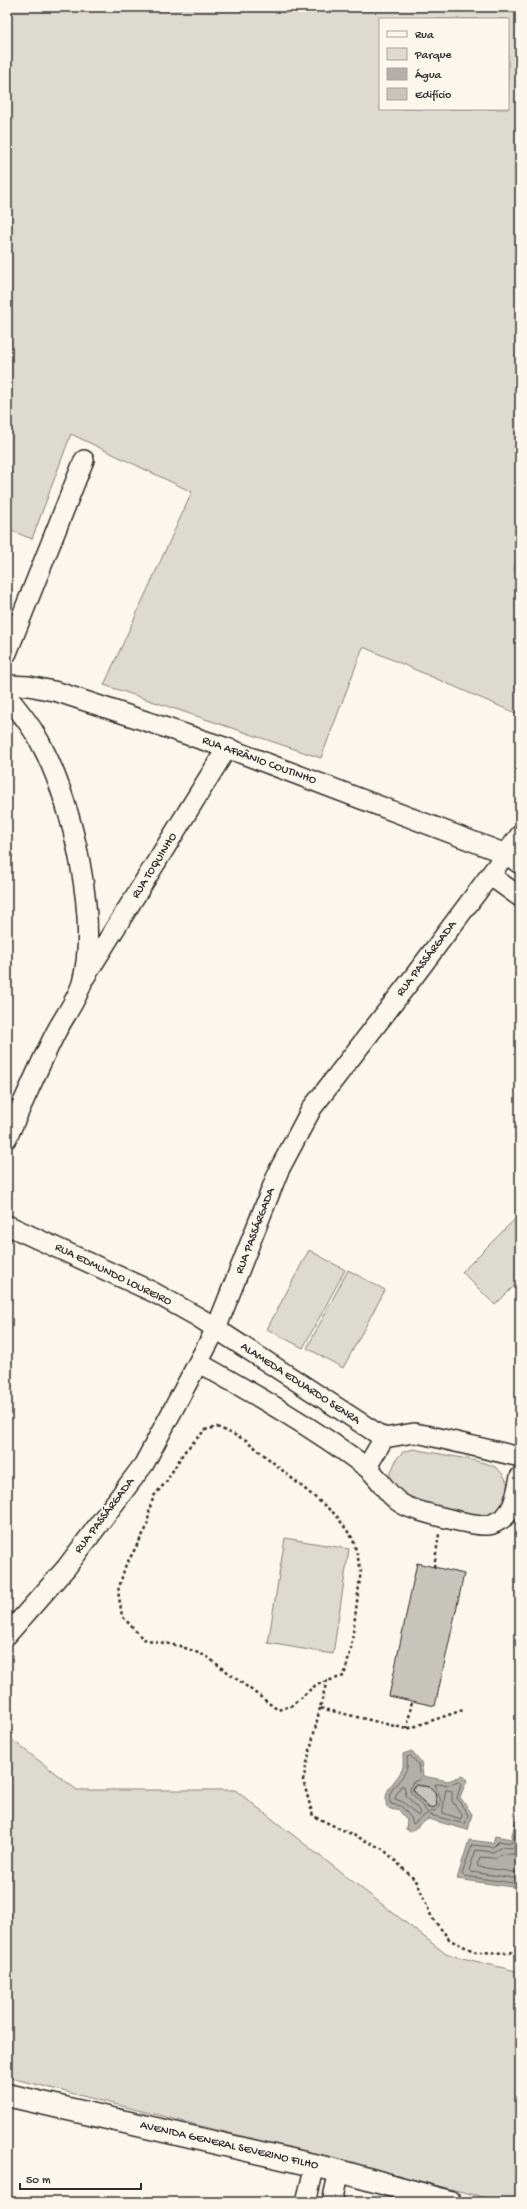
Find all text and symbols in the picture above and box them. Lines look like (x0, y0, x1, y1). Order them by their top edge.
legend (379, 18, 509, 110)
text: Rua (415, 29, 434, 43)
text: Parque (414, 49, 452, 63)
text: Água (415, 69, 442, 83)
text: Edifício (415, 89, 451, 103)
street label: RUA AFRÂNIO COUTINHO (200, 734, 318, 788)
street label: RUA TOQUINHO (129, 831, 181, 901)
street label: RUA PASSÁRGADA (394, 918, 460, 1000)
street label: RUA PASSÁRGADA (233, 1185, 279, 1276)
street label: RUA EDMUNDO LOUREIRO (52, 1241, 174, 1309)
street label: ALAMEDA EDUARDO SENRA (238, 1340, 363, 1428)
street label: RUA PASSÁRGADA (72, 1475, 138, 1557)
street label: AVENIDA GENERAL SEVERINO FILHO (139, 2119, 319, 2173)
scale bar (20, 2165, 141, 2191)
text: 50 m (26, 2174, 51, 2188)

